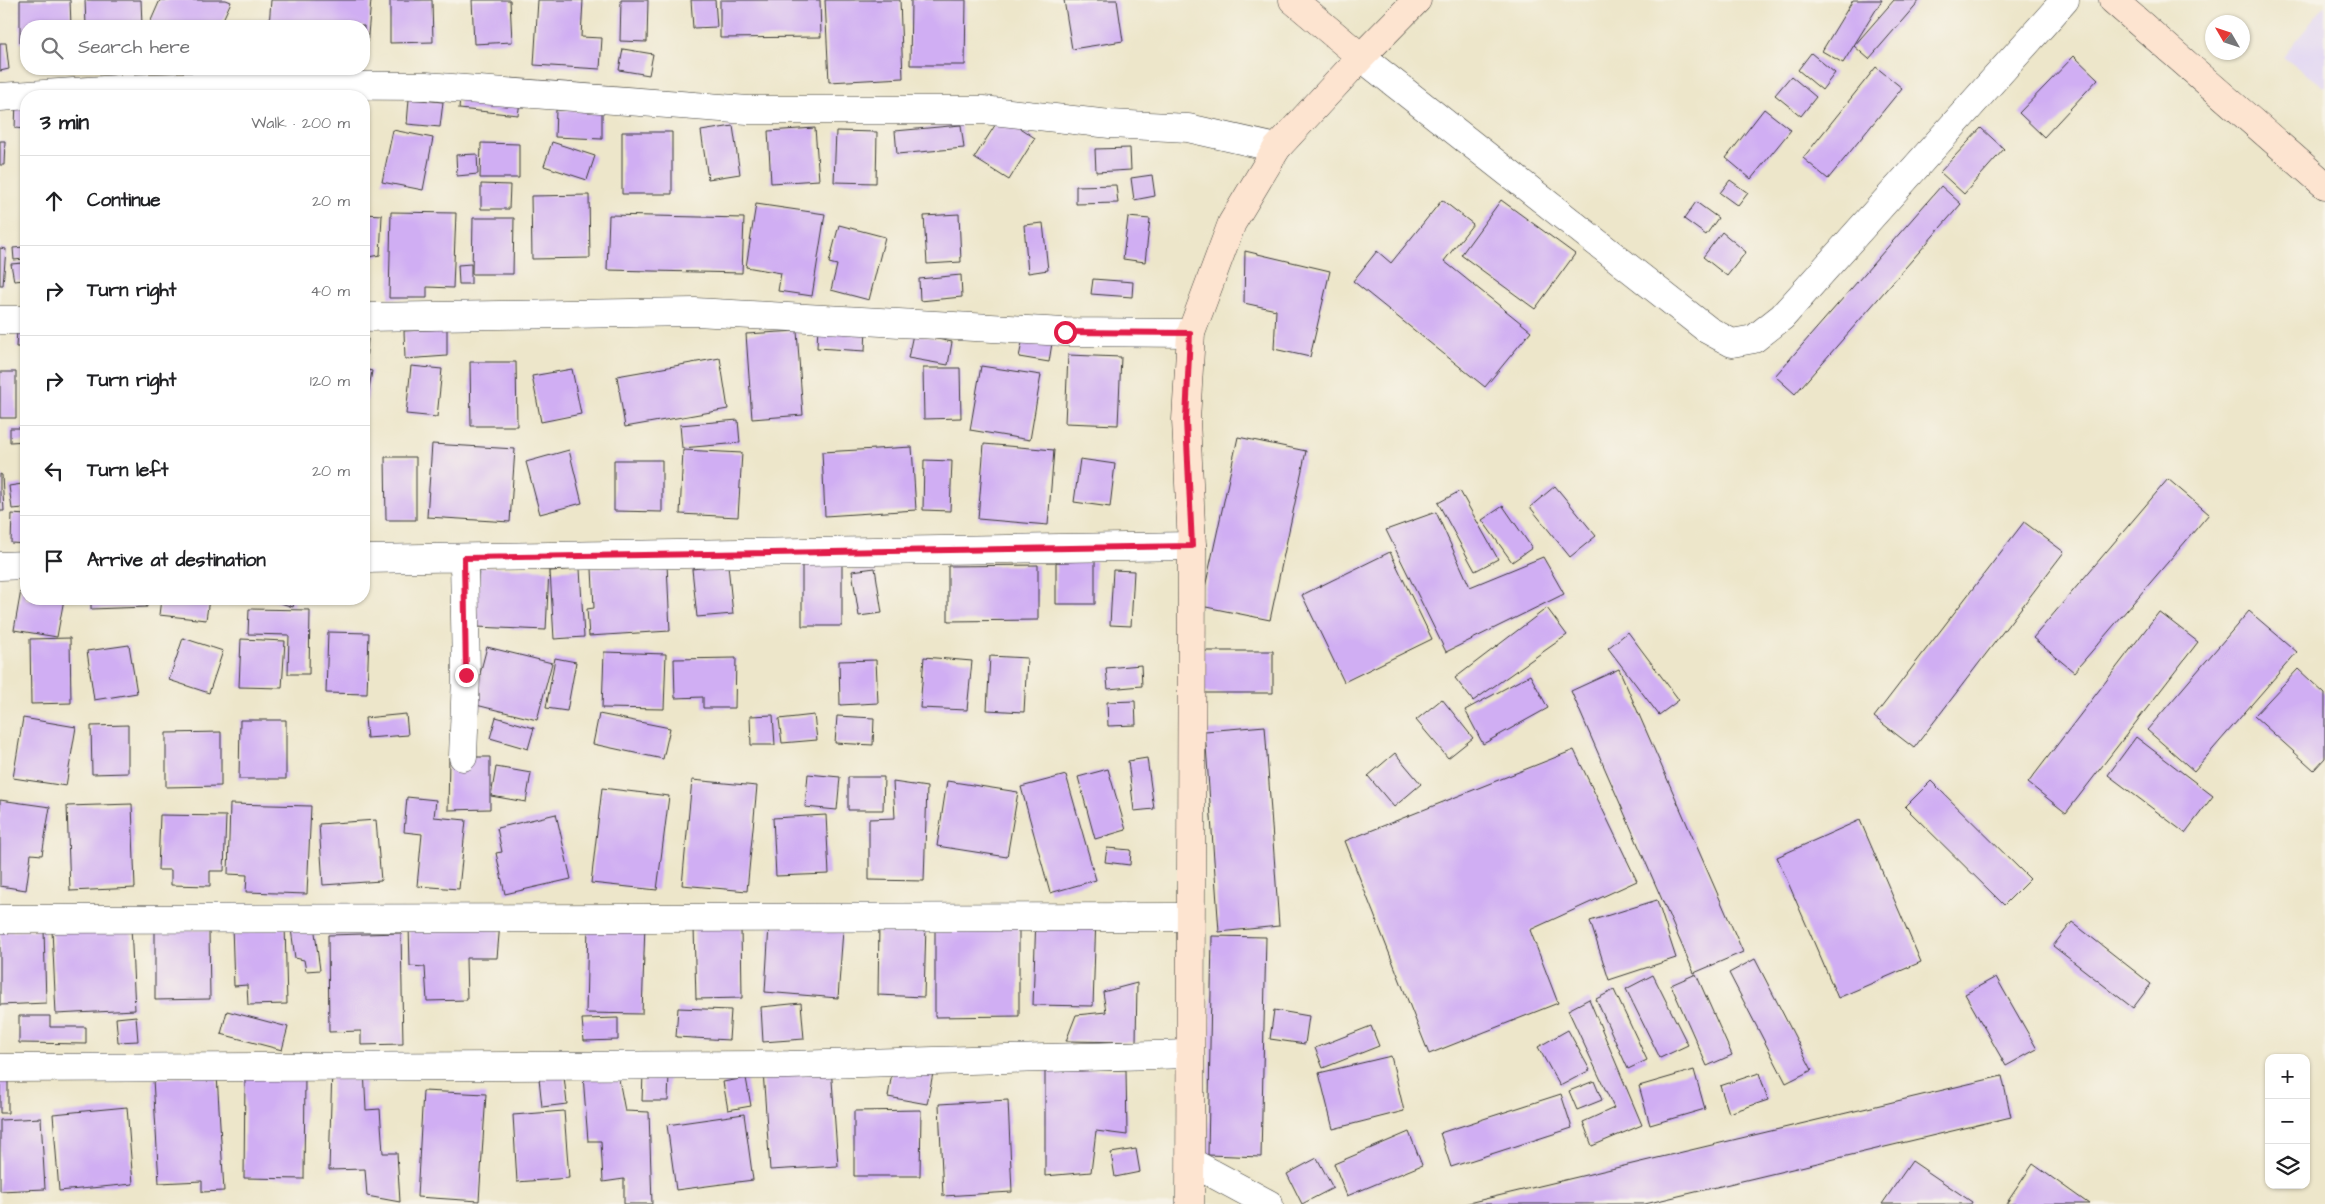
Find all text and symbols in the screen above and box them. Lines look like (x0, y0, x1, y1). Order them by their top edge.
north arrow (2205, 15, 2250, 60)
search box (20, 20, 370, 75)
icon: search (38, 34, 66, 62)
text: Search here (78, 34, 190, 61)
text: 3 min (40, 108, 89, 137)
text: Walk · 200 m (251, 112, 350, 134)
icon: ahead (40, 187, 68, 215)
text: Continue (87, 187, 161, 214)
text: 20 m (312, 190, 350, 212)
icon: right (40, 277, 68, 305)
text: Turn right (87, 277, 176, 304)
text: 40 m (310, 280, 350, 302)
route start (1054, 321, 1077, 344)
icon: right (40, 367, 68, 395)
text: Turn right (87, 367, 176, 394)
text: 120 m (310, 370, 350, 392)
icon: left (40, 457, 68, 485)
text: Turn left (87, 457, 168, 484)
text: 20 m (312, 460, 350, 482)
icon: arrive (40, 547, 68, 575)
text: Arrive at destination (87, 547, 266, 574)
route end (455, 664, 478, 687)
map controls (2265, 1054, 2310, 1189)
button: + (2265, 1054, 2310, 1099)
button: − (2265, 1099, 2310, 1144)
button: layers (2265, 1144, 2310, 1189)

